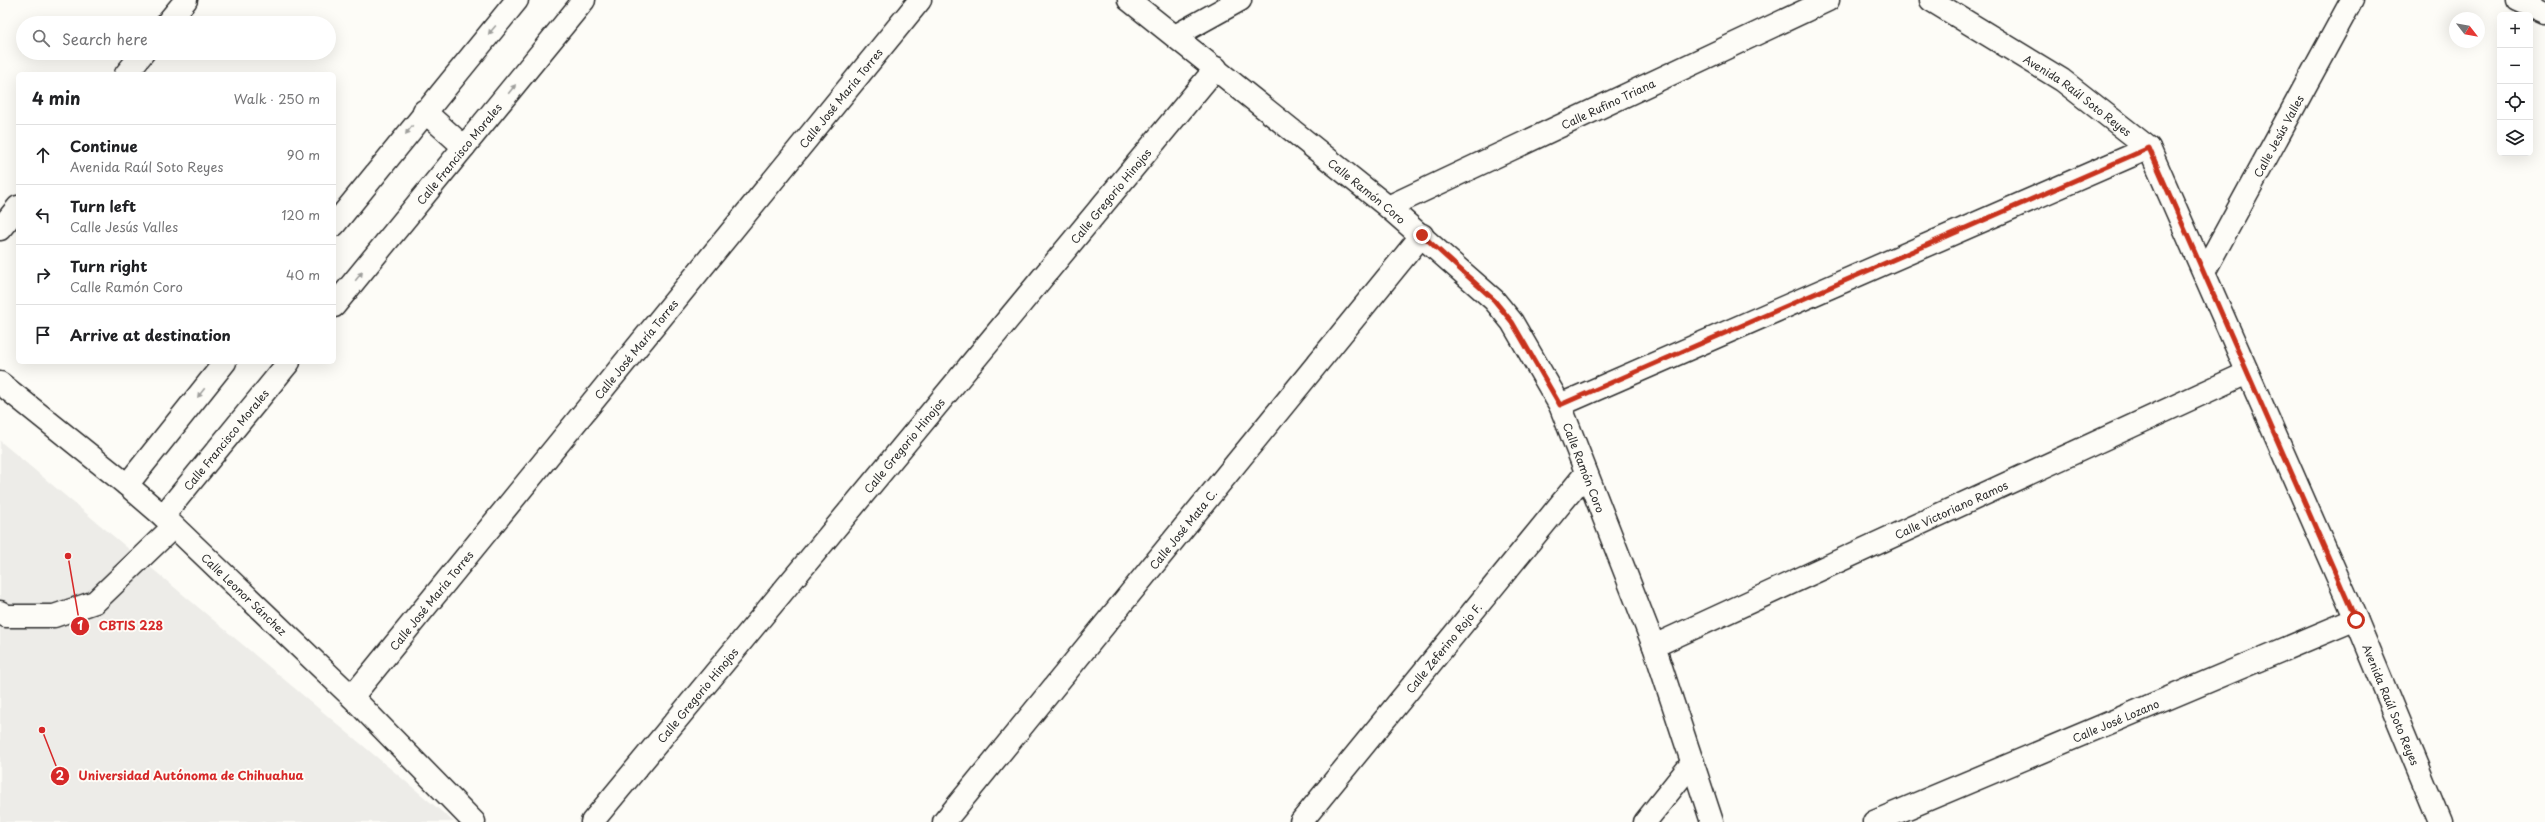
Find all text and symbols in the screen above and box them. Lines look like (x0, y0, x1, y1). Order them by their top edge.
north arrow (2449, 12, 2485, 48)
map controls (2497, 12, 2533, 156)
button: + (2497, 12, 2533, 48)
search box (16, 16, 336, 60)
one-way arrow (487, 25, 496, 35)
icon: search (30, 27, 52, 49)
text: Search here (62, 27, 148, 50)
street label: Calle José María Torres (794, 44, 886, 151)
button: − (2497, 48, 2533, 84)
street label: Avenida Raúl Soto Reyes (2021, 50, 2135, 140)
street label: Calle Rufino Triana (1558, 74, 1658, 133)
one-way arrow (507, 83, 516, 94)
button: locate (2497, 84, 2533, 120)
text: 4 min (32, 85, 80, 111)
text: Walk · 250 m (234, 89, 320, 108)
street label: Calle Jesús Valles (2249, 92, 2307, 180)
street label: Calle Francisco Morales (412, 99, 505, 208)
button: layers (2497, 120, 2533, 156)
one-way arrow (405, 125, 414, 136)
text: Continue (70, 134, 138, 157)
icon: ahead (32, 144, 54, 166)
street label: Calle Gregorio Hinojos (1066, 144, 1155, 247)
text: 90 m (287, 145, 320, 164)
street label: Calle Ramón Coro (1325, 154, 1410, 227)
text: Avenida Raúl Soto Reyes (70, 157, 223, 176)
text: Turn left (70, 194, 136, 217)
icon: left (32, 204, 54, 226)
text: 120 m (281, 205, 320, 224)
text: Calle Jesús Valles (70, 217, 178, 236)
route end (1413, 226, 1431, 244)
text: Turn right (70, 254, 147, 277)
icon: right (32, 264, 54, 286)
text: 40 m (286, 265, 320, 284)
one-way arrow (354, 271, 363, 282)
text: Calle Ramón Coro (70, 277, 183, 296)
street label: Calle José María Torres (590, 295, 682, 403)
text: Arrive at destination (70, 323, 231, 346)
icon: arrive (32, 324, 54, 346)
street label: Calle Francisco Morales (179, 385, 272, 494)
one-way arrow (196, 387, 205, 398)
street label: Calle Gregorio Hinojos (859, 394, 948, 497)
street label: Calle Ramón Coro (1559, 420, 1610, 515)
street label: Calle Victoriano Ramos (1892, 476, 2010, 543)
street label: Calle José Mata C. (1145, 485, 1221, 573)
street label: Calle José María Torres (385, 547, 477, 654)
street label: Calle Leonor Sánchez (198, 549, 291, 639)
street label: Calle Zeferino Rojo F. (1401, 599, 1485, 697)
route start (2347, 611, 2365, 629)
callout: CBTIS 228 (70, 614, 171, 638)
text: 1 (77, 616, 83, 634)
text: CBTIS 228 (99, 616, 164, 634)
street label: Avenida Raúl Soto Reyes (2359, 641, 2424, 768)
street label: Calle Gregorio Hinojos (653, 644, 742, 746)
street label: Calle José Lozano (2069, 694, 2161, 746)
callout: Universidad Autónoma de Chihuahua (50, 764, 313, 788)
text: 2 (56, 766, 65, 784)
text: Universidad Autónoma de Chihuahua (78, 766, 304, 784)

